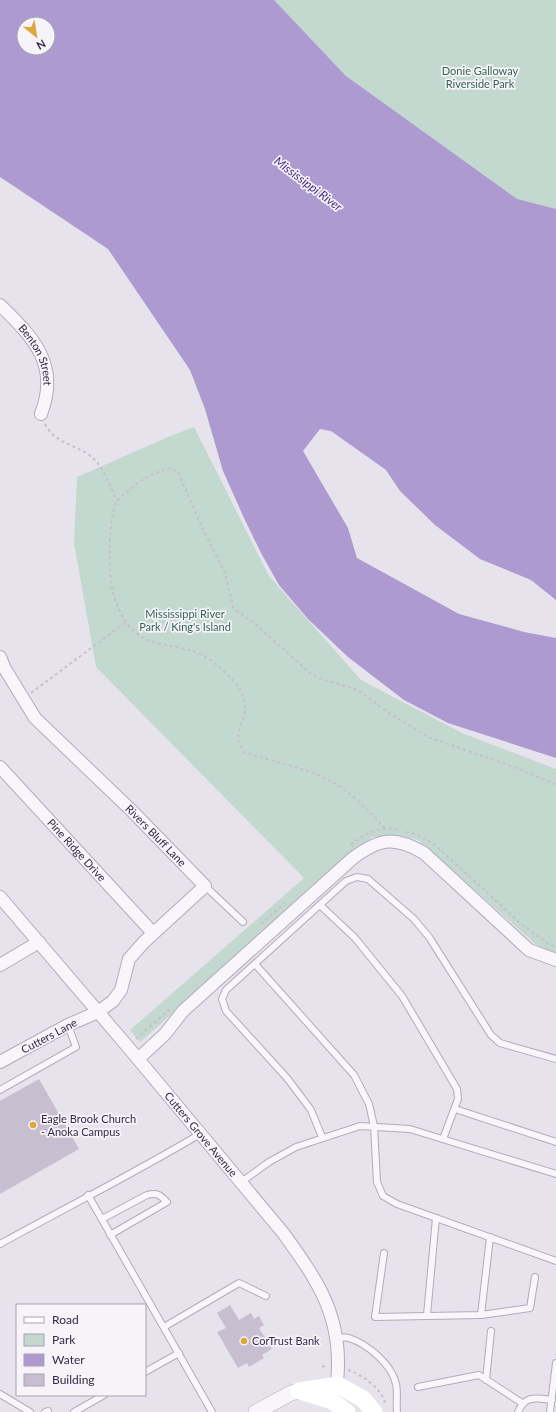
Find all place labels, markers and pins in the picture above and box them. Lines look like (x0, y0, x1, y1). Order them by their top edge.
place label: Eagle Brook Church - Anoka Campus (41, 1112, 136, 1138)
marker: Eagle Brook Church - Anoka Campus (28, 1120, 38, 1130)
place label: CorTrust Bank (252, 1334, 320, 1347)
marker: CorTrust Bank (239, 1336, 249, 1346)

